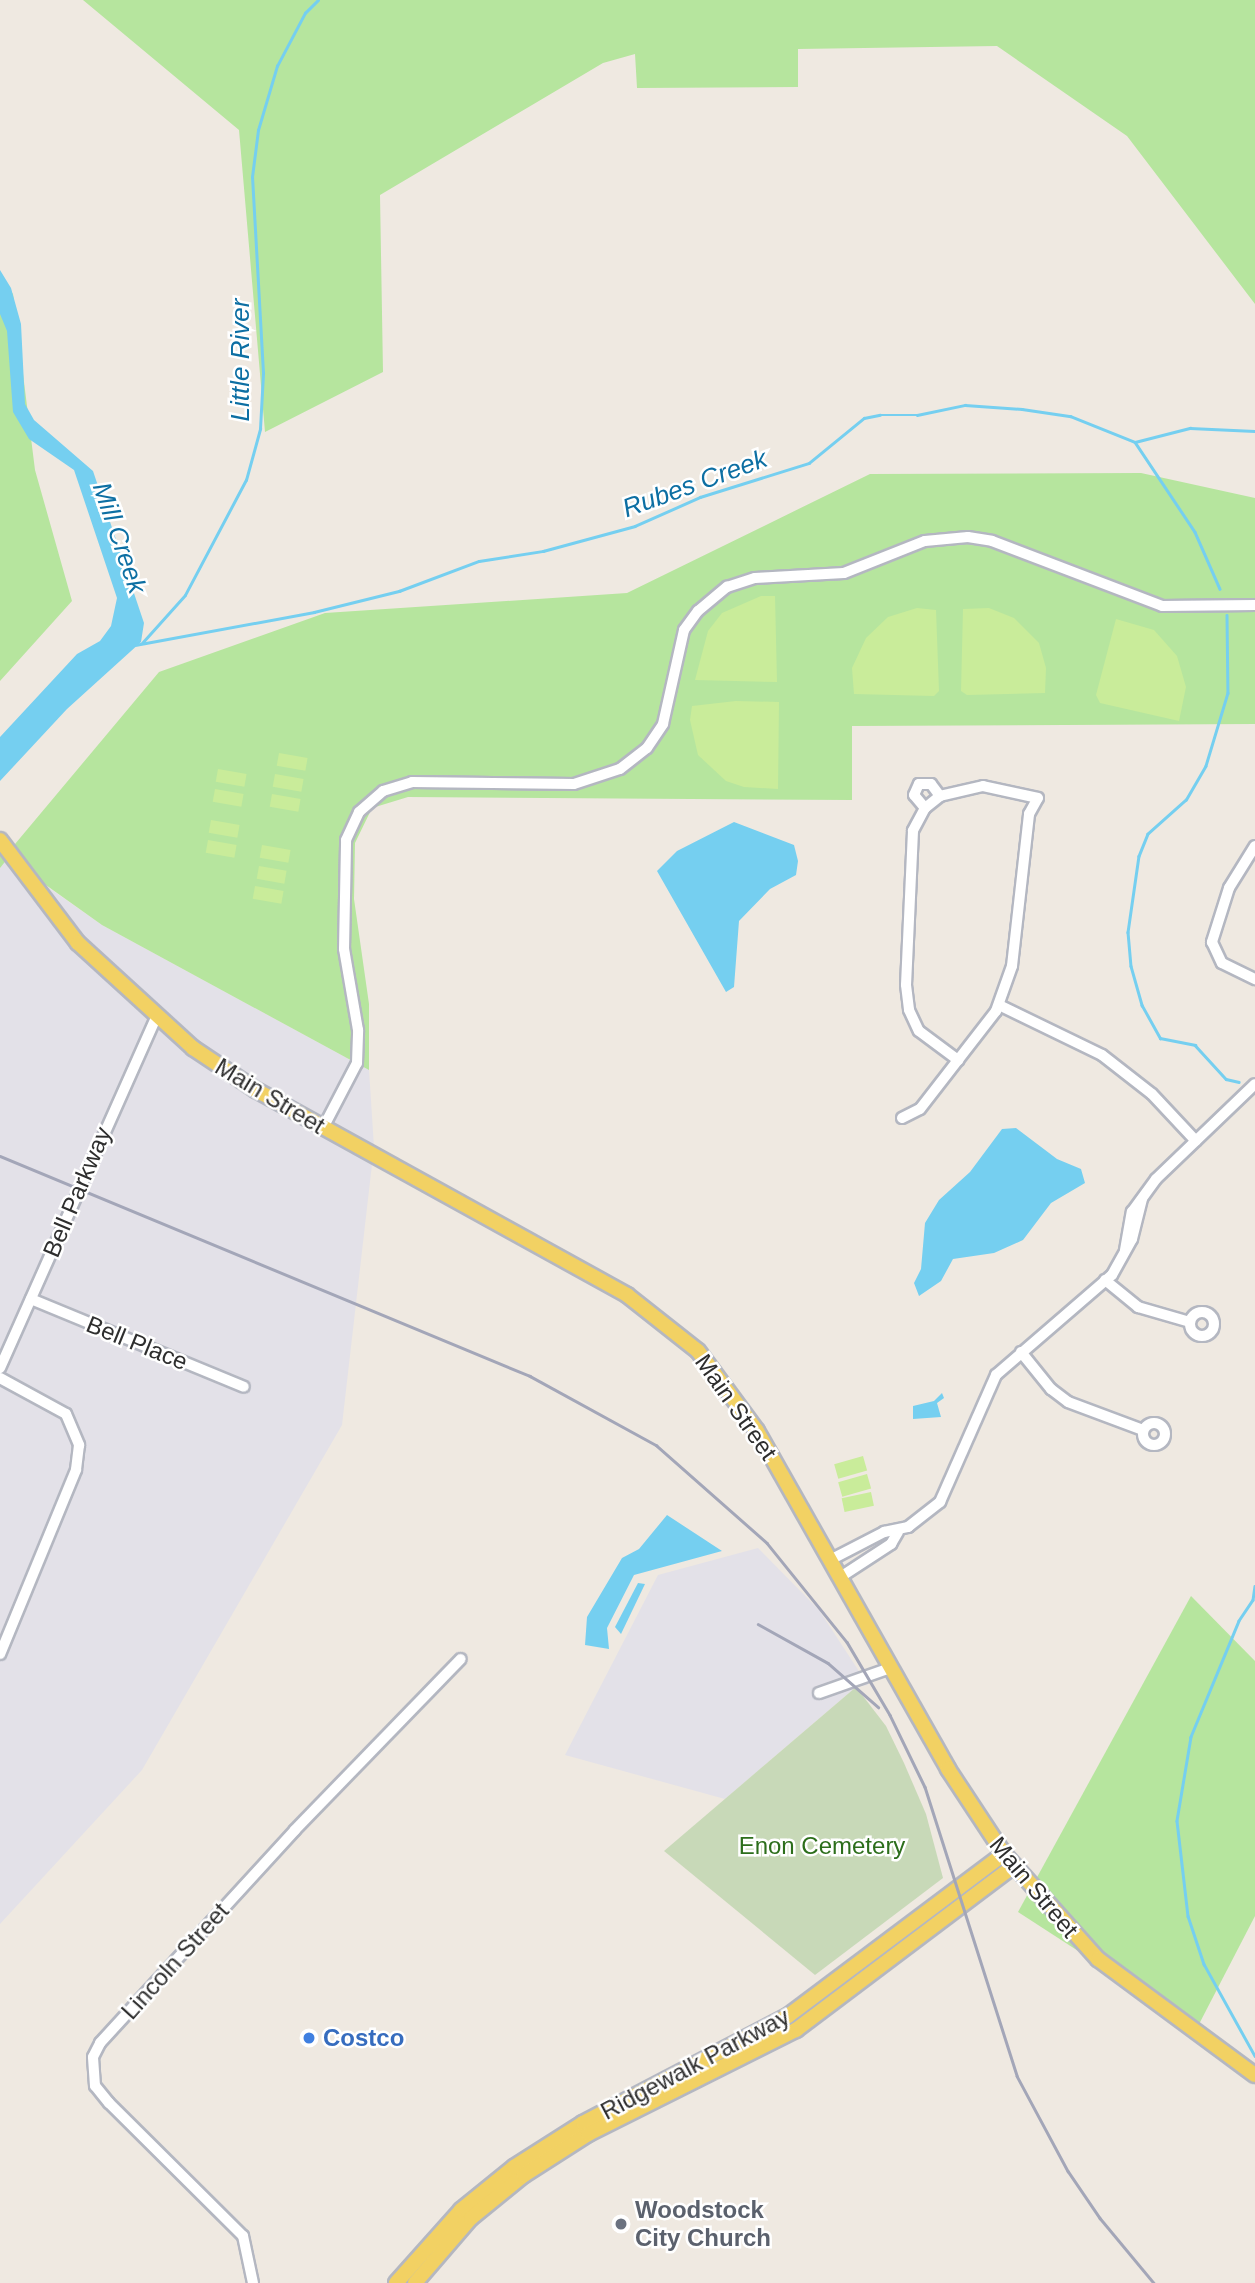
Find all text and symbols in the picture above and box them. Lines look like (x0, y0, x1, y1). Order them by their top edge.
water label: Little River (225, 299, 257, 421)
water label: Rubes Creek (618, 443, 772, 525)
water label: Mill Creek (85, 478, 153, 598)
street label: Main Street (210, 1052, 330, 1140)
street label: Bell Parkway (37, 1123, 117, 1261)
street label: Bell Place (82, 1310, 192, 1376)
street label: Main Street (689, 1348, 783, 1466)
street label: Main Street (984, 1831, 1084, 1943)
park label: Enon Cemetery (739, 1832, 905, 1860)
street label: Lincoln Street (115, 1897, 235, 2025)
street label: Ridgewalk Parkway (596, 2002, 794, 2126)
place label: Costco (323, 2024, 404, 2052)
marker: Costco (301, 2030, 317, 2046)
place label: Woodstock City Church (635, 2196, 771, 2252)
marker: Woodstock City Church (613, 2216, 629, 2232)

